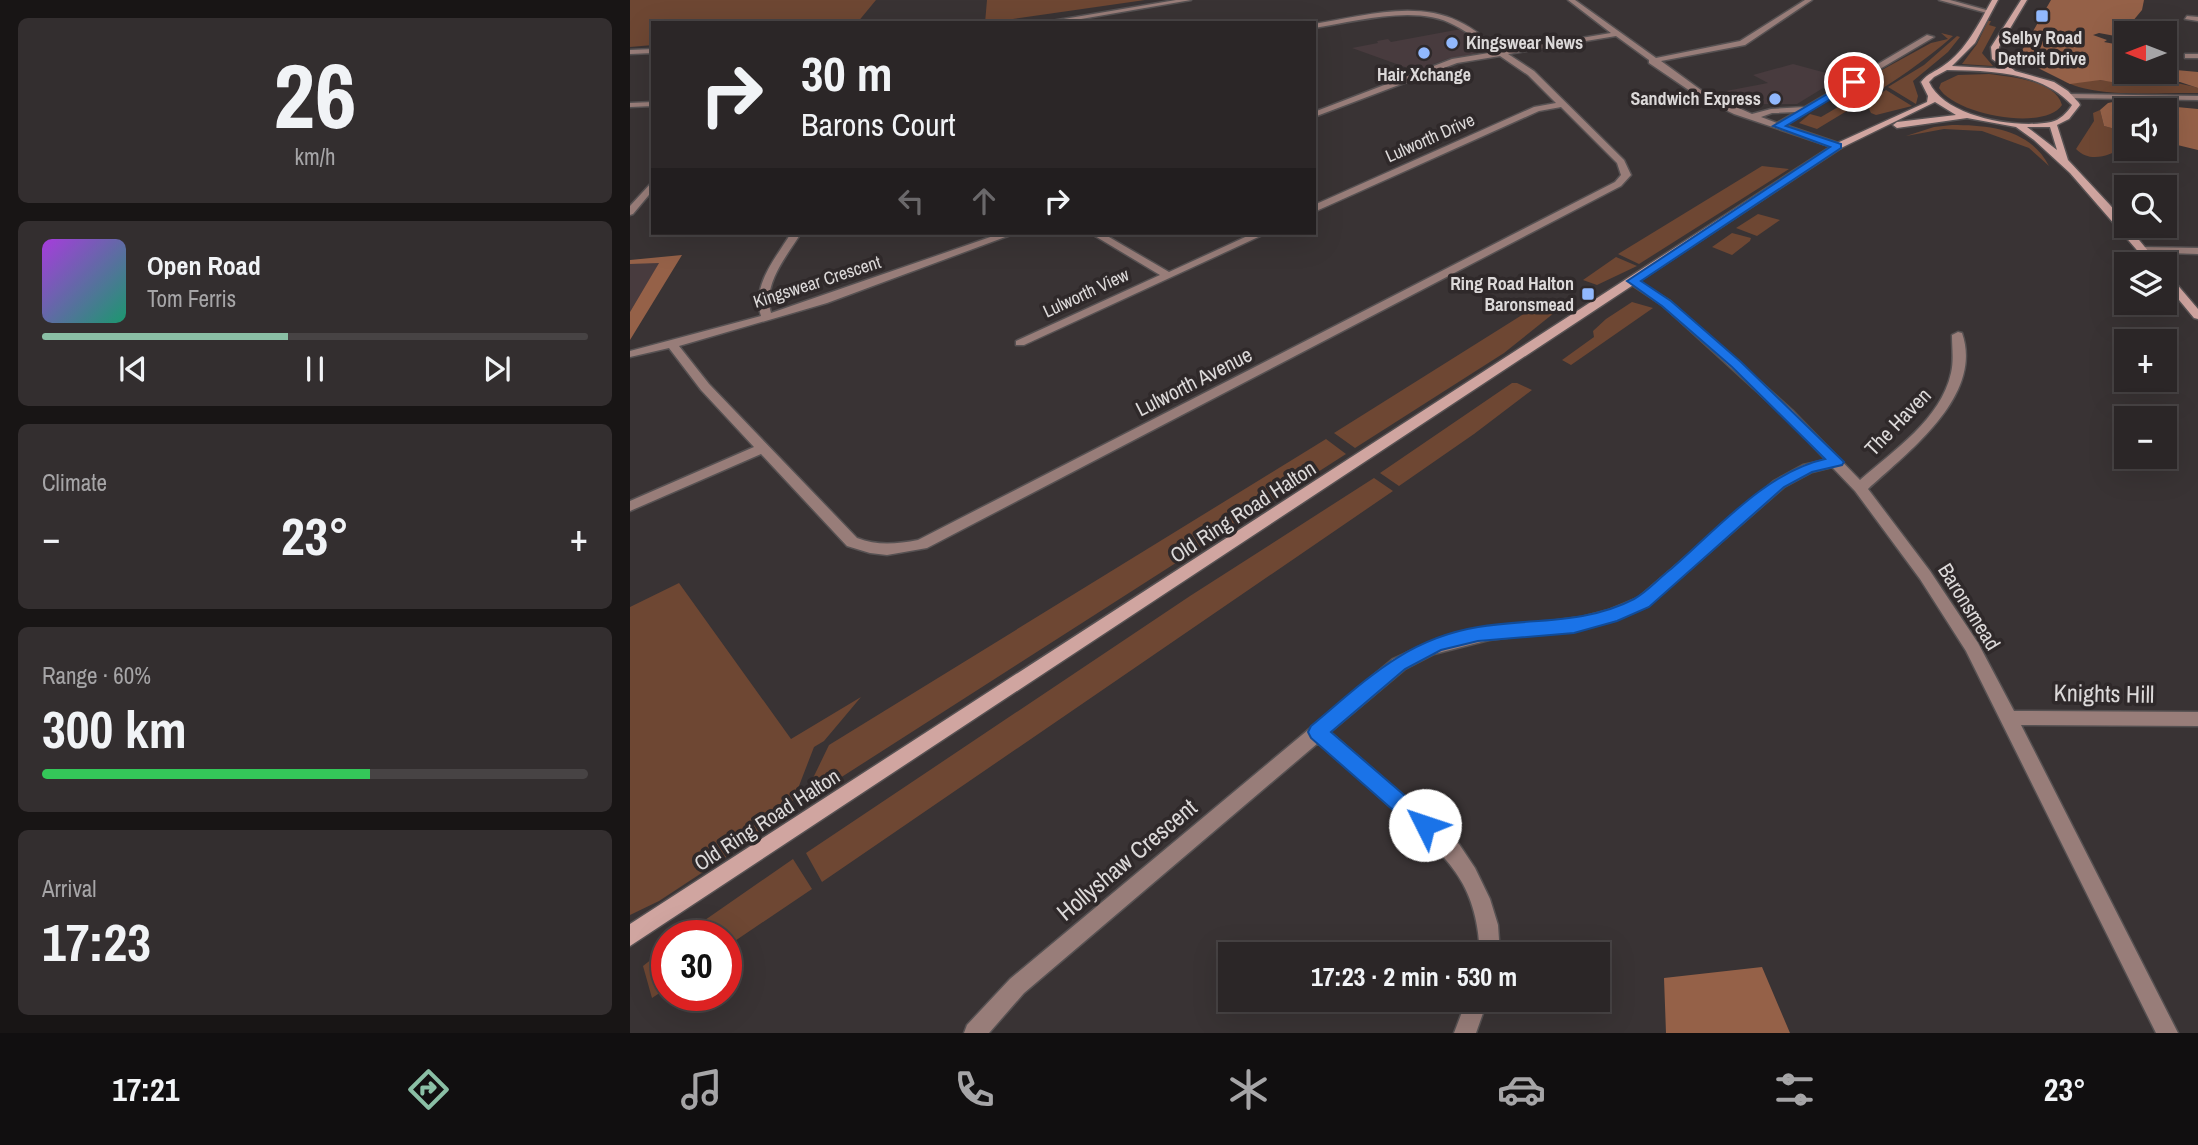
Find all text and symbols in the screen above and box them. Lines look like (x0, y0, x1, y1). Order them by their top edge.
marker: Selby Road Detroit Drive (2034, 8, 2050, 24)
north arrow (2114, 21, 2177, 84)
map controls (2114, 21, 2177, 469)
place label: Selby Road Detroit Drive (1998, 25, 2086, 71)
place label: Kingswear News (1466, 30, 1583, 55)
text: 26 (274, 34, 357, 156)
marker: Kingswear News (1444, 35, 1460, 51)
text: 30 m (801, 40, 893, 106)
marker: Hair Xchange (1416, 45, 1432, 61)
icon: right (686, 49, 777, 140)
pin (1824, 52, 1884, 112)
place label: Hair Xchange (1377, 62, 1471, 87)
icon: arrive (1835, 63, 1873, 101)
place label: Sandwich Express (1631, 86, 1761, 111)
marker: Sandwich Express (1767, 91, 1783, 107)
button: sound (2114, 98, 2177, 161)
text: Barons Court (801, 103, 956, 146)
street label: Lulworth Drive (1381, 107, 1478, 168)
text: km/h (295, 141, 335, 172)
button: search (2114, 175, 2177, 238)
icon: left (892, 182, 930, 220)
icon: ahead (965, 182, 1003, 220)
icon: right (1038, 182, 1076, 220)
text: Open Road (147, 248, 261, 283)
street label: Kingswear Crescent (750, 249, 884, 314)
button: layers (2114, 252, 2177, 315)
street label: Lulworth View (1039, 262, 1133, 323)
place label: Ring Road Halton Baronsmead (1450, 271, 1574, 317)
text: Tom Ferris (147, 283, 236, 314)
marker: Ring Road Halton Baronsmead (1580, 286, 1596, 302)
button: + (2114, 329, 2177, 392)
street label: Lulworth Avenue (1131, 340, 1257, 423)
icon: previous (114, 350, 152, 388)
icon: pause (296, 350, 334, 388)
icon: next (478, 350, 516, 388)
street label: The Haven (1858, 381, 1937, 462)
button: − (2114, 406, 2177, 469)
street label: Old Ring Road Halton (1164, 454, 1321, 570)
text: Climate (42, 467, 107, 498)
text: 23° (281, 501, 349, 571)
text: − (42, 512, 60, 563)
text: + (570, 512, 588, 563)
street label: Baronsmead (1931, 558, 2008, 656)
text: Range · 60% (42, 660, 151, 691)
street label: Knights Hill (2053, 676, 2155, 710)
text: 300 km (42, 694, 187, 764)
street label: Old Ring Road Halton (688, 762, 845, 878)
position arrow (1388, 788, 1462, 862)
street label: Hollyshaw Crescent (1049, 791, 1204, 927)
text: Arrival (42, 873, 97, 904)
text: 17:23 (42, 907, 151, 977)
speed limit sign: 30 (651, 920, 742, 1011)
text: 17:23 · 2 min · 530 m (1311, 959, 1517, 994)
icon: directions (404, 1065, 453, 1114)
icon: music (677, 1065, 726, 1114)
icon: phone (950, 1065, 999, 1114)
icon: climate (1224, 1065, 1273, 1114)
icon: car (1497, 1065, 1546, 1114)
icon: filters (1770, 1065, 1819, 1114)
text: 17:21 (112, 1068, 179, 1111)
text: 23° (2044, 1068, 2086, 1111)

